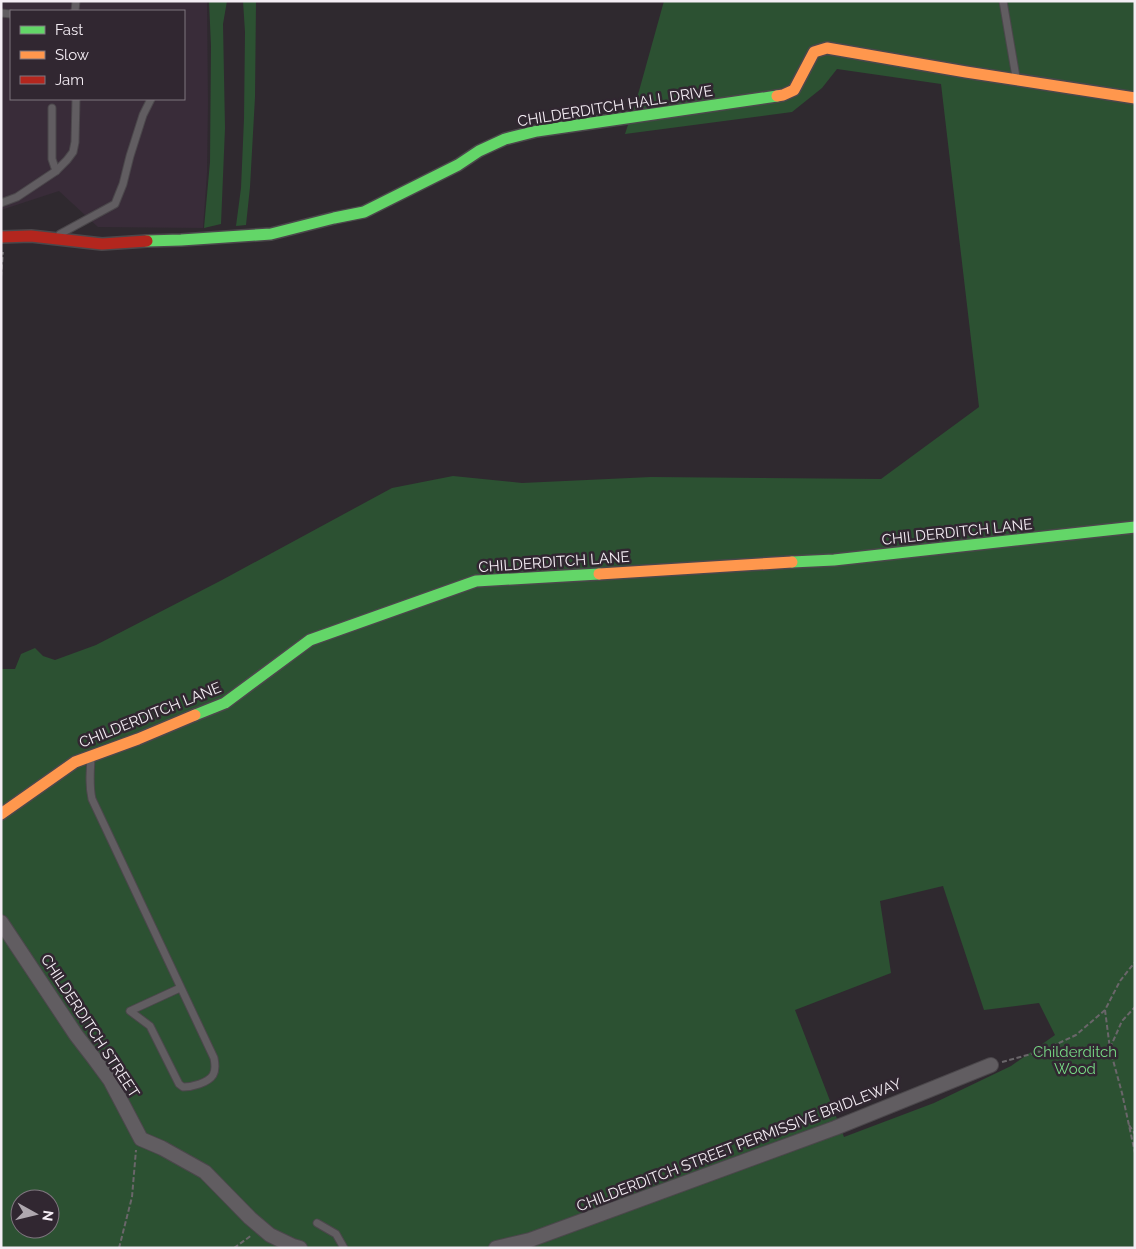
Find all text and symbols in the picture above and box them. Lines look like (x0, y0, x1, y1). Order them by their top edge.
legend (10, 10, 185, 100)
text: Fast (55, 21, 83, 39)
text: Slow (55, 46, 89, 64)
text: Jam (55, 71, 84, 89)
street label: CHILDERDITCH HALL DRIVE (516, 82, 714, 130)
street label: CHILDERDITCH LANE (881, 515, 1033, 549)
street label: CHILDERDITCH LANE (478, 548, 630, 576)
street label: CHILDERDITCH LANE (76, 678, 224, 752)
street label: CHILDERDITCH STREET (37, 951, 143, 1101)
park label: Childerditch Wood (1033, 1043, 1117, 1078)
street label: CHILDERDITCH STREET PERMISSIVE BRIDLEWAY (574, 1074, 904, 1216)
north arrow (10, 1189, 60, 1239)
text: N (39, 1209, 57, 1222)

